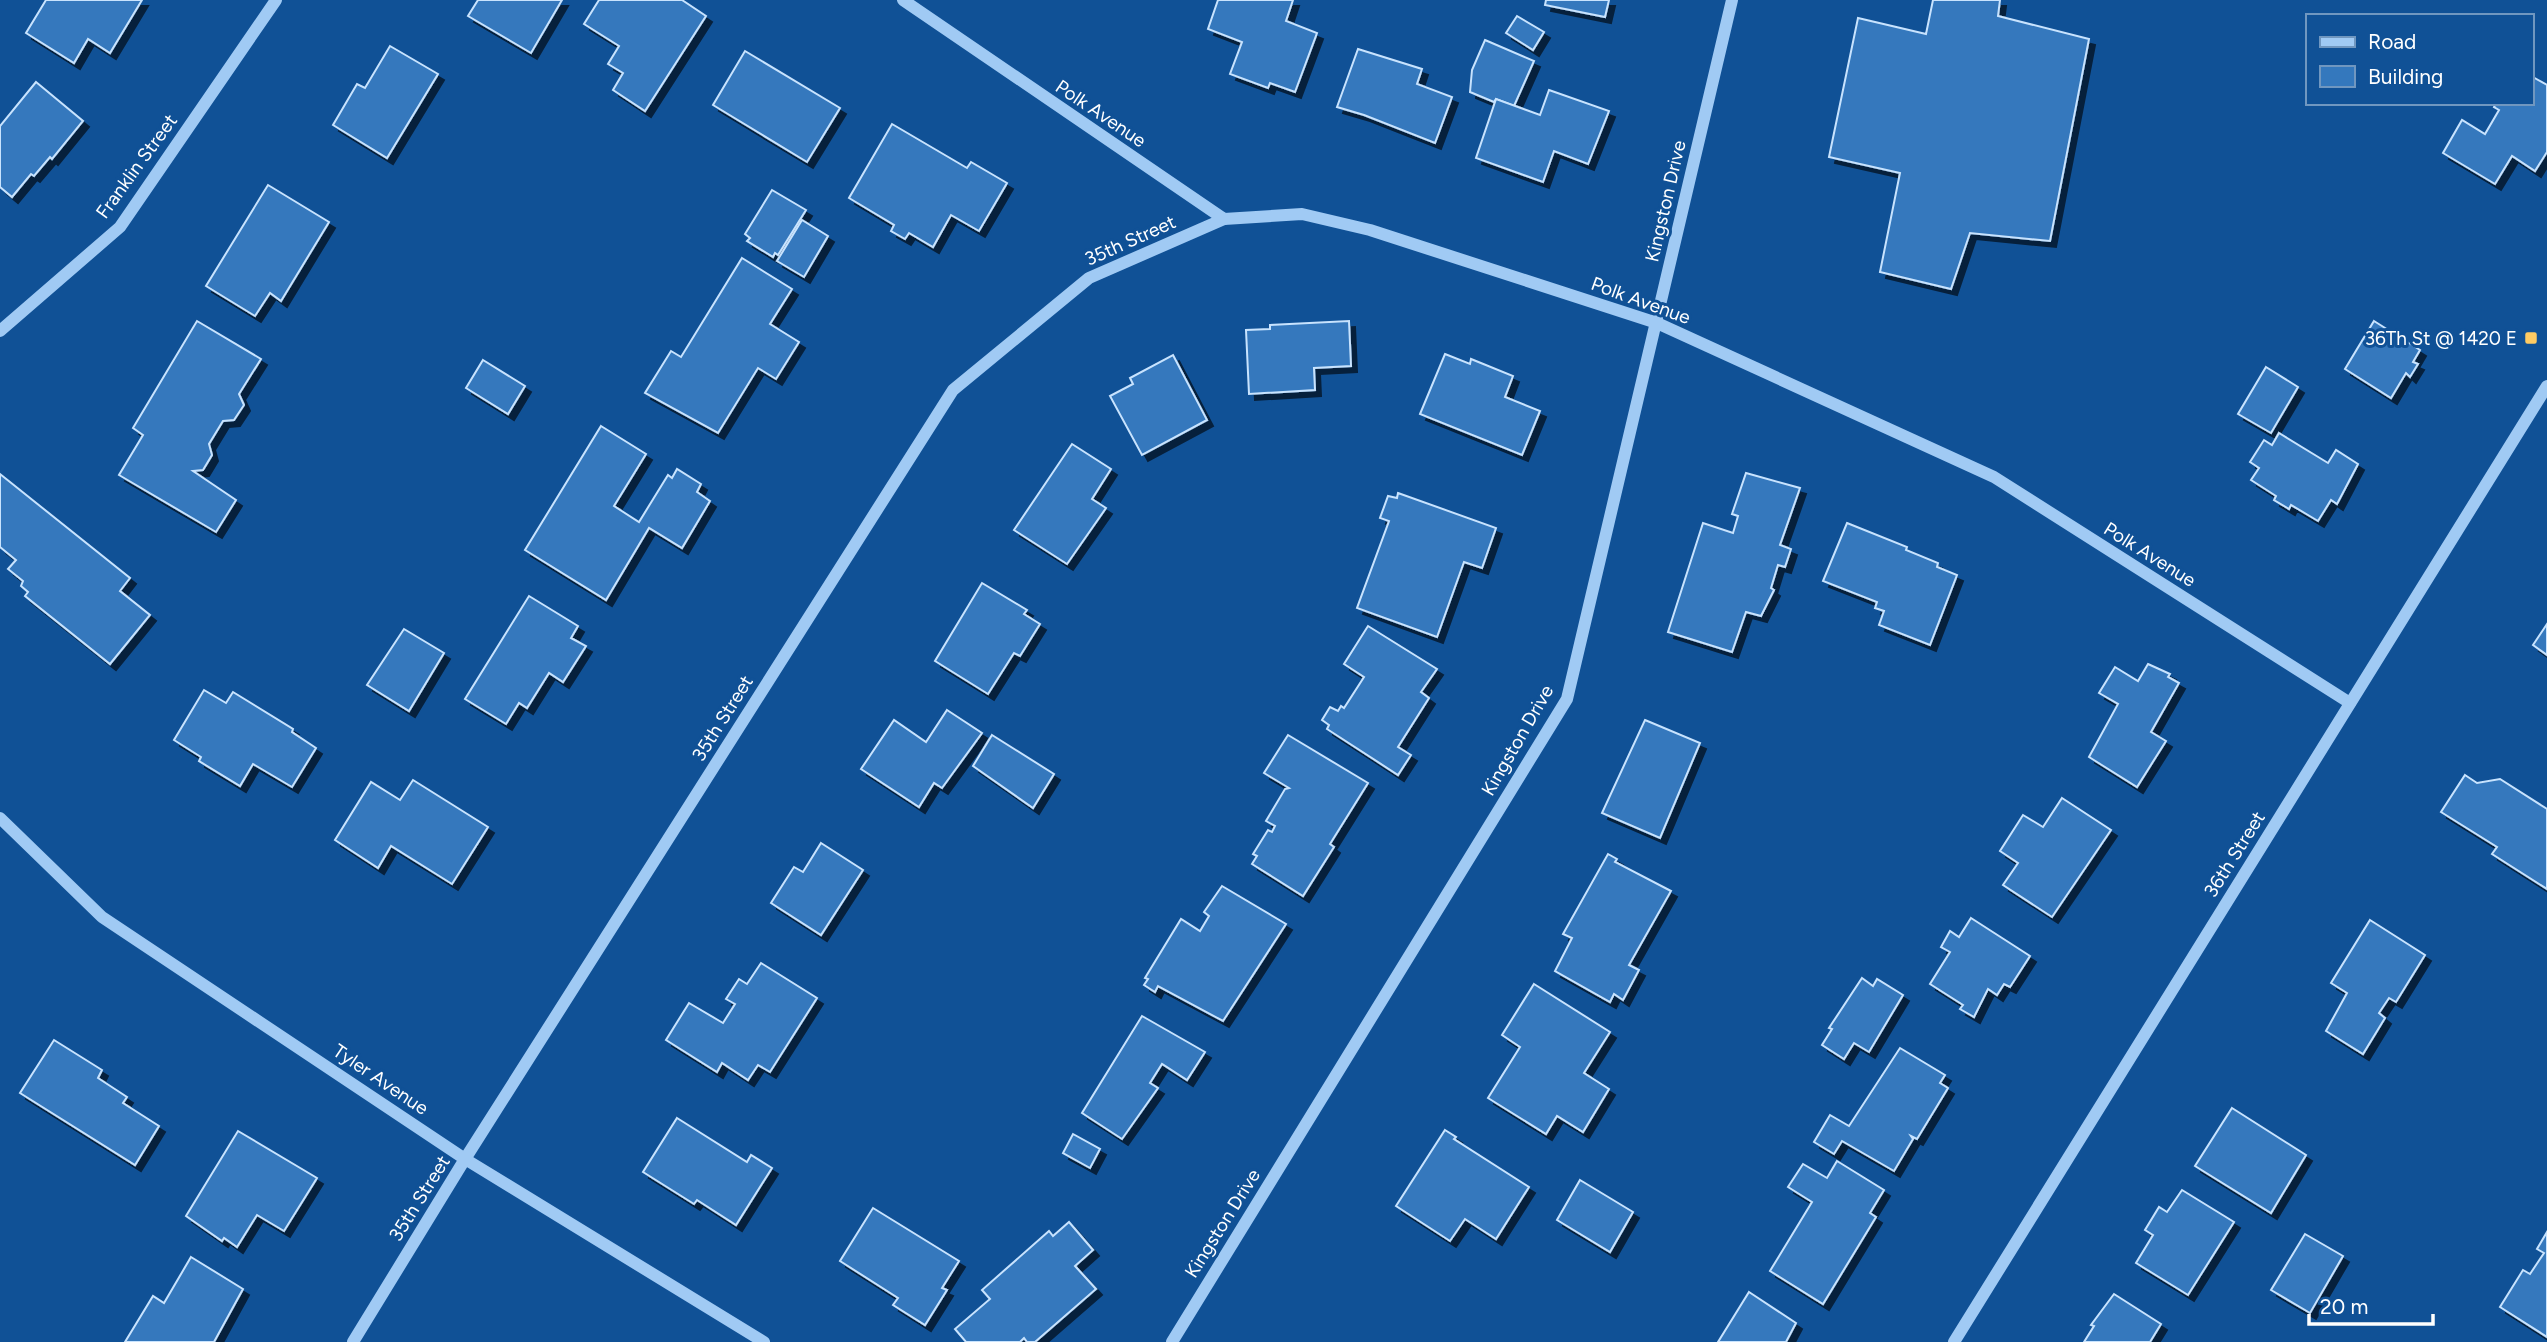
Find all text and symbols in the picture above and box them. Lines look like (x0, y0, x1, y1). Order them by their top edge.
legend (2306, 14, 2533, 105)
text: Road (2368, 29, 2416, 54)
text: Building (2368, 64, 2443, 89)
street label: Polk Avenue (1051, 75, 1150, 152)
street label: Franklin Street (91, 110, 182, 223)
street label: Kingston Drive (1640, 138, 1691, 264)
street label: 35th Street (1081, 210, 1179, 271)
street label: Polk Avenue (1588, 272, 1694, 329)
place label: 36Th St @ 1420 E (2365, 327, 2517, 350)
marker: 36Th St @ 1420 E (2523, 330, 2539, 346)
street label: Polk Avenue (2099, 517, 2200, 592)
street label: 35th Street (687, 671, 758, 765)
street label: Kingston Drive (1476, 681, 1558, 800)
street label: 36th Street (2199, 807, 2270, 901)
street label: Tyler Avenue (329, 1039, 433, 1120)
street label: 35th Street (384, 1151, 455, 1245)
street label: Kingston Drive (1180, 1165, 1265, 1282)
scale bar (2309, 1282, 2433, 1326)
text: 20 m (2320, 1294, 2368, 1319)

